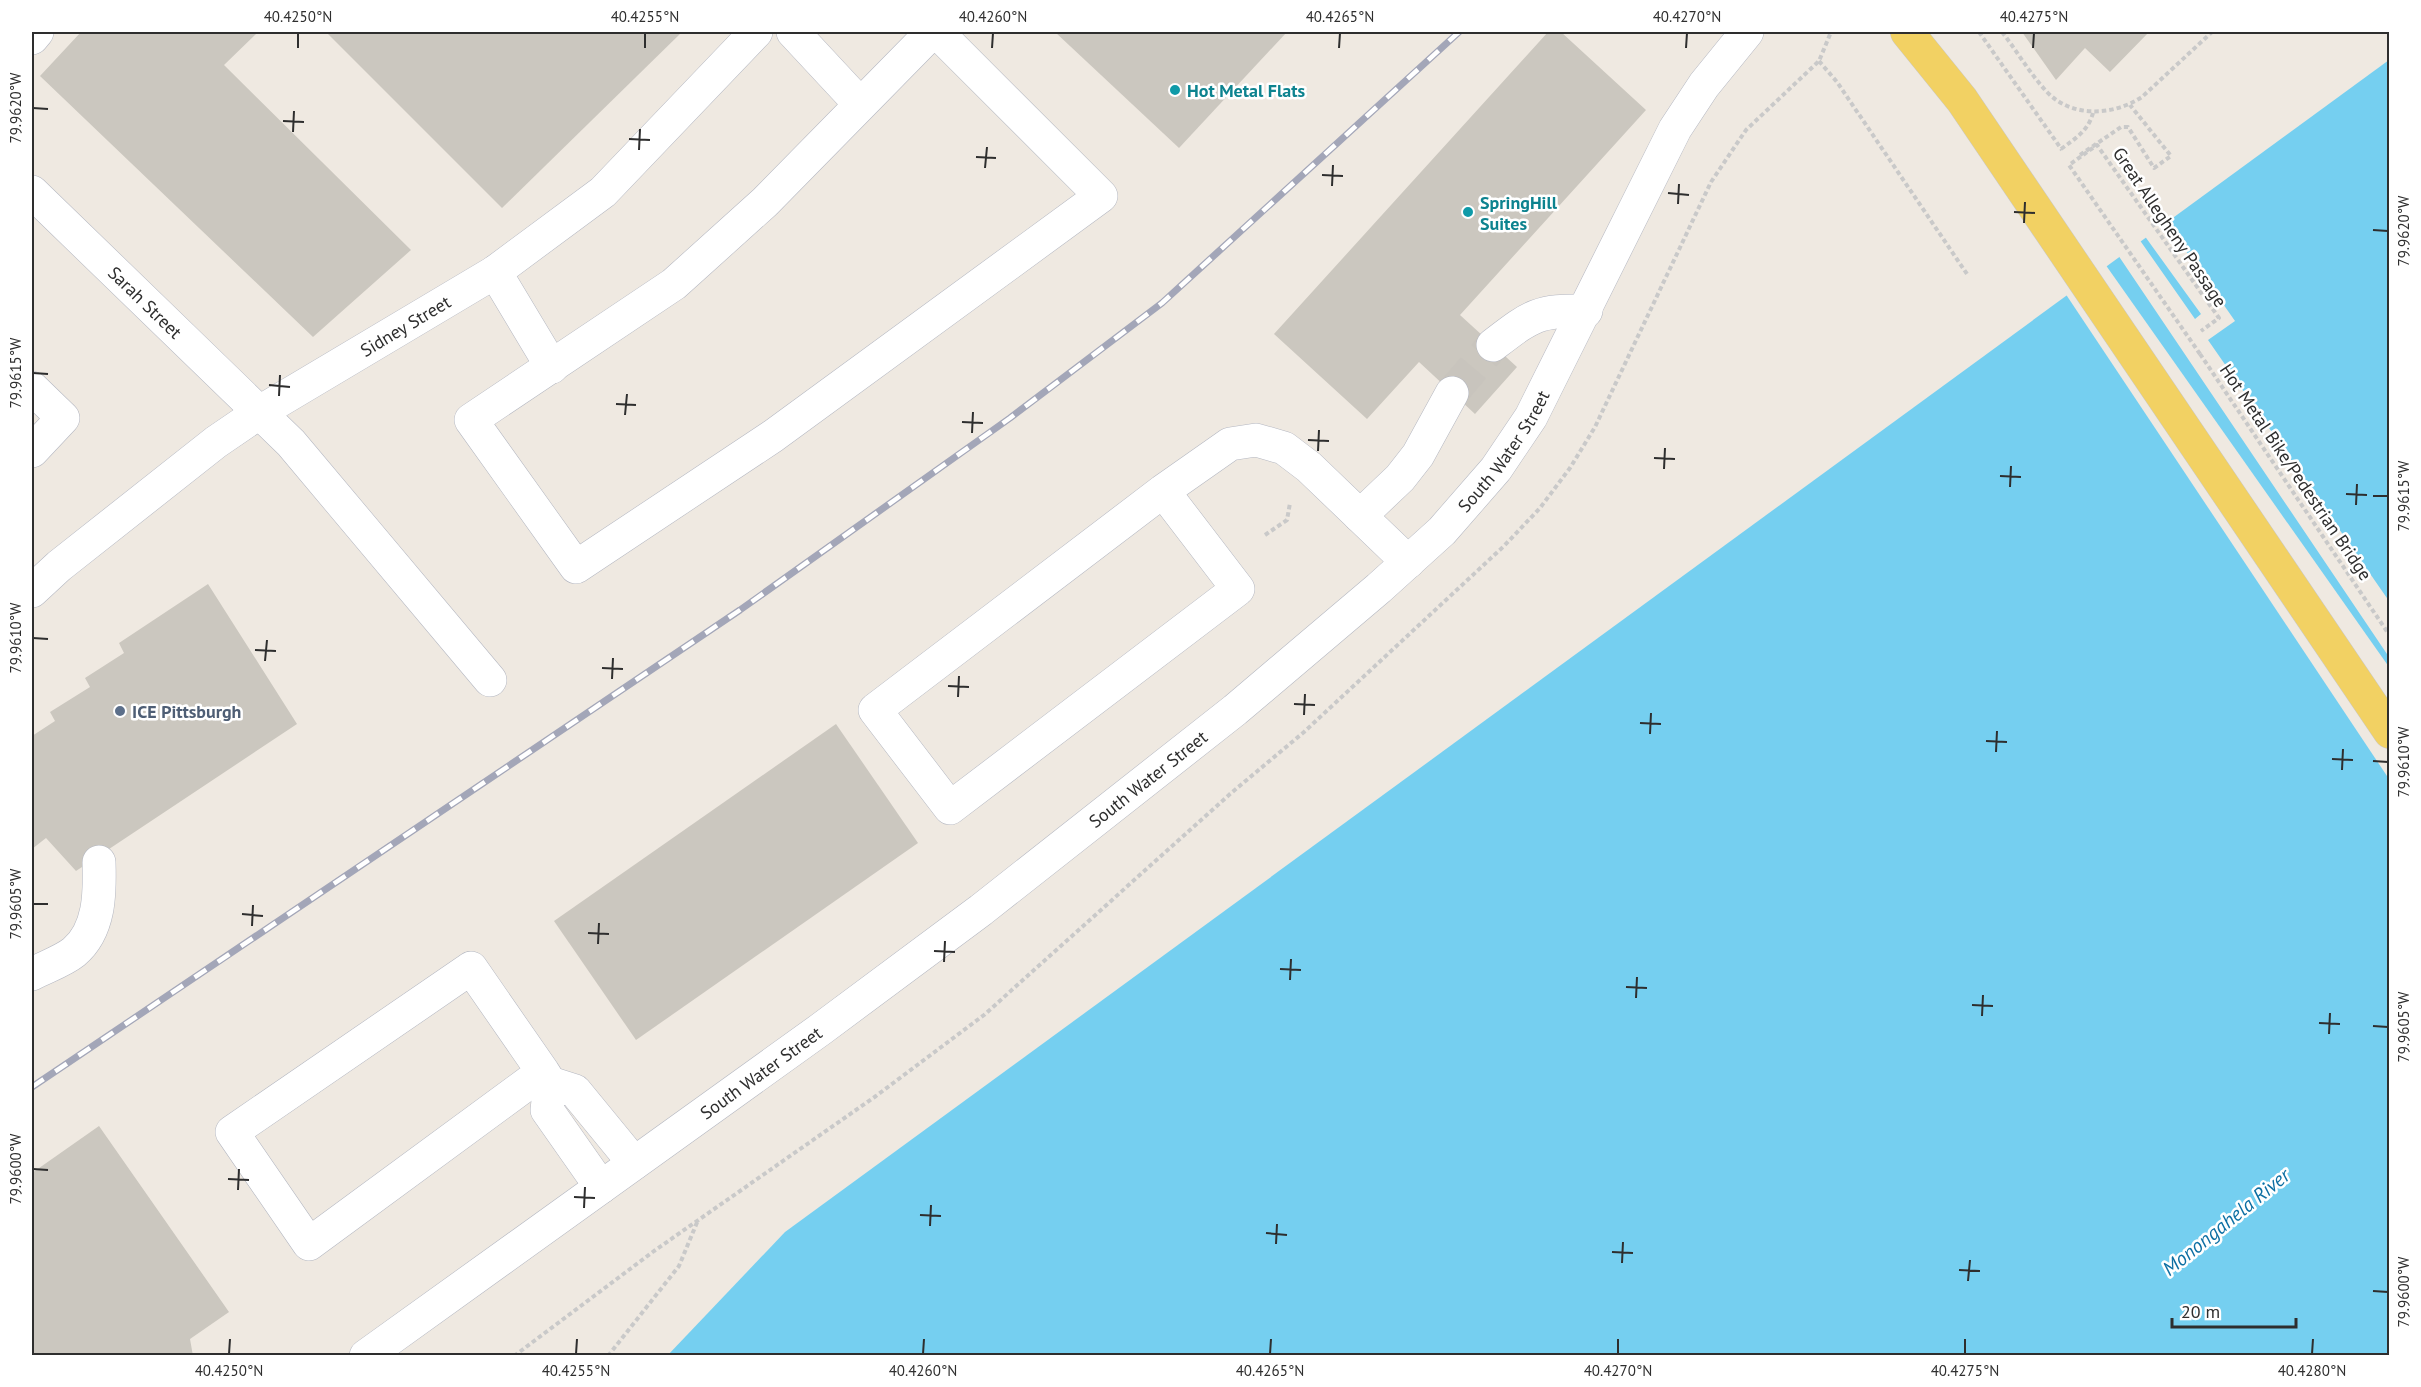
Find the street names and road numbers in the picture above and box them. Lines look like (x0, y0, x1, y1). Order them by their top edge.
street label: Great Allegheny Passage (2108, 143, 2232, 311)
street label: Sarah Street (104, 261, 187, 343)
street label: Sidney Street (356, 290, 454, 361)
street label: Hot Metal Bike/Pedestrian Bridge (2215, 359, 2377, 585)
street label: South Water Street (1452, 386, 1554, 517)
street label: South Water Street (1084, 725, 1212, 832)
street label: South Water Street (695, 1021, 826, 1124)

